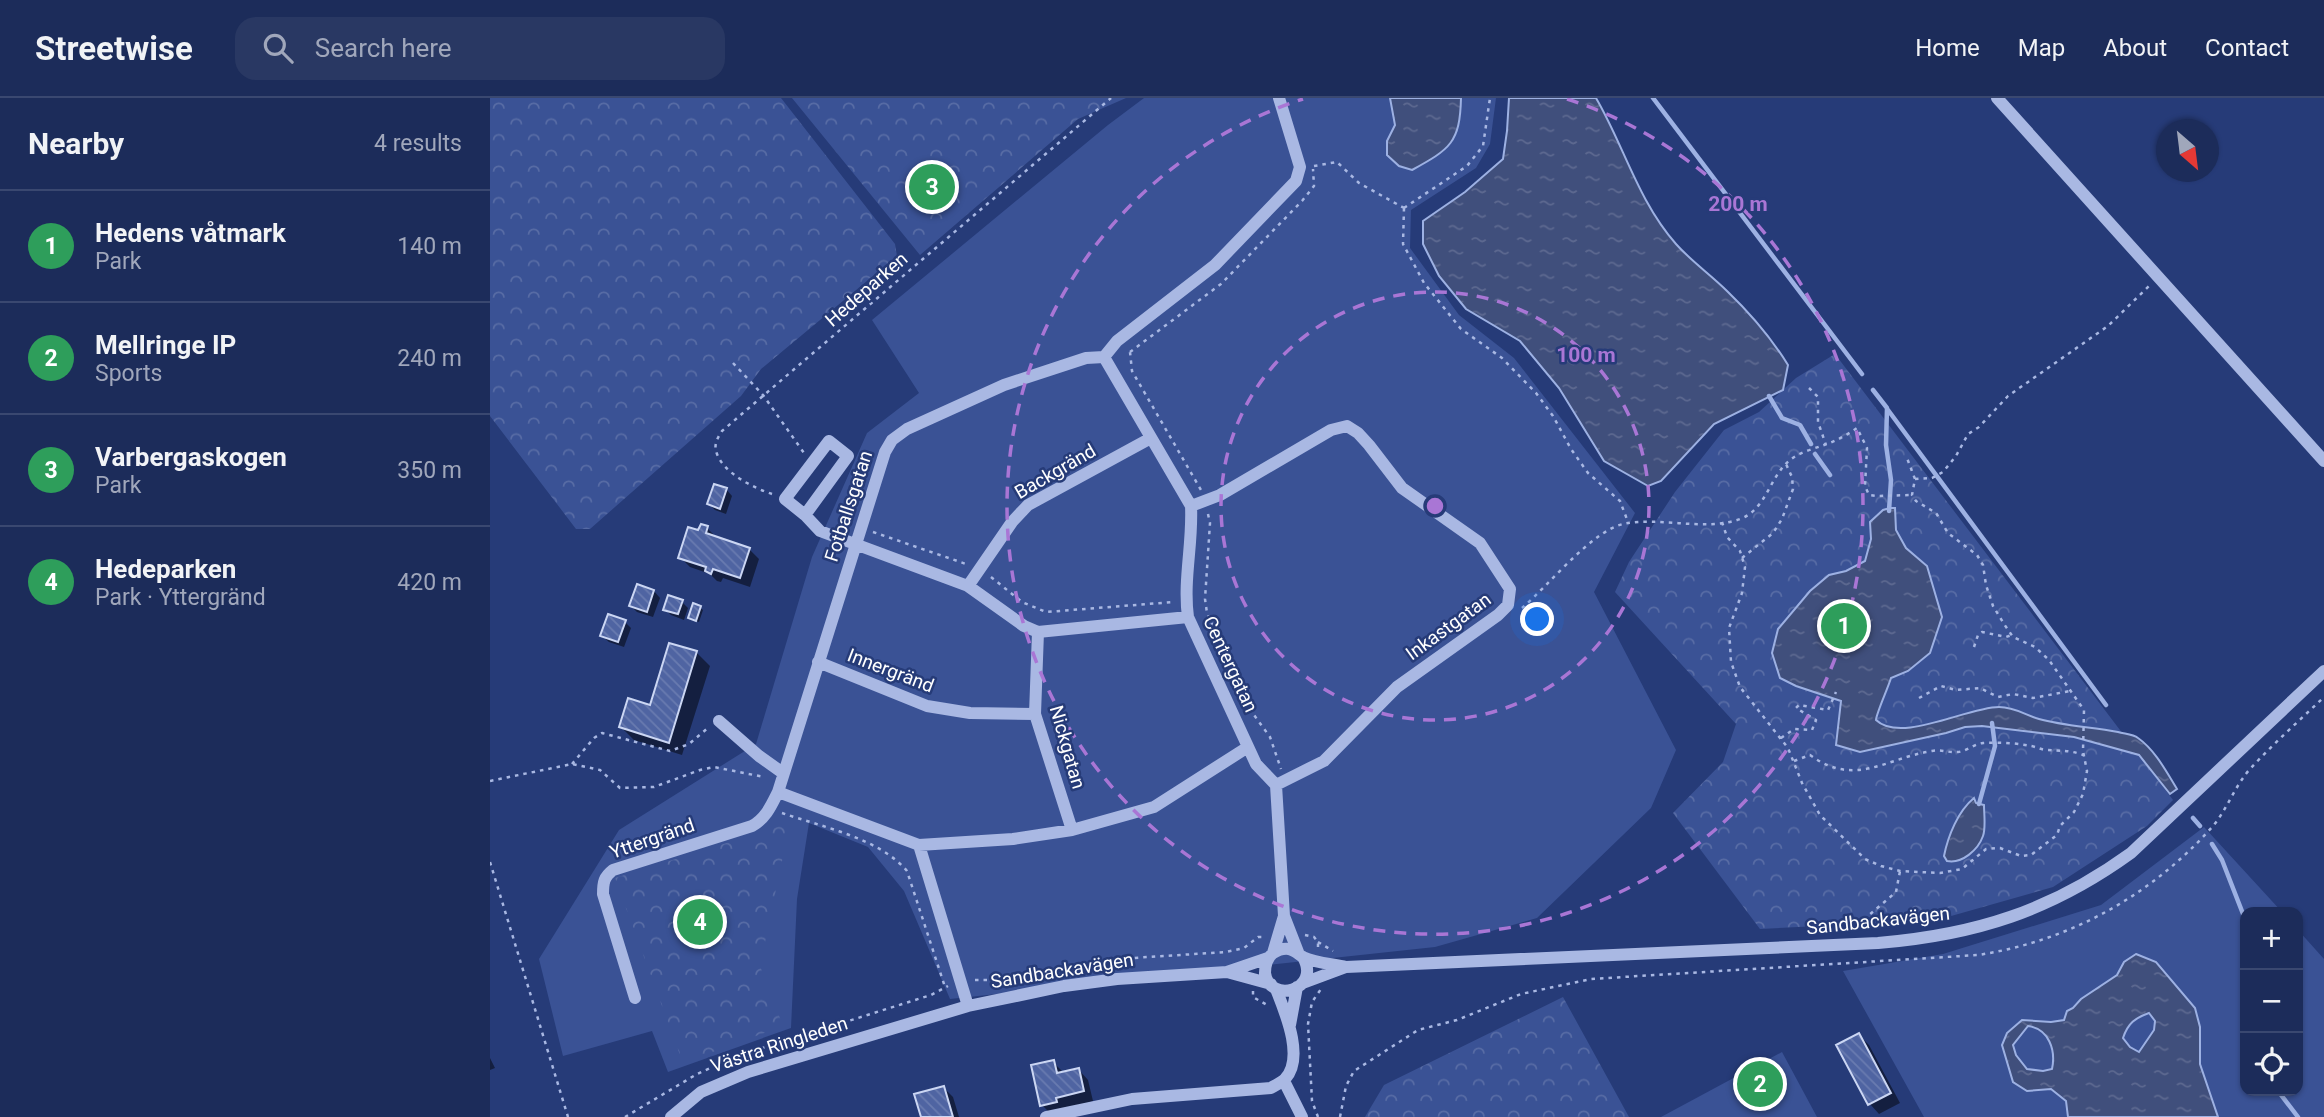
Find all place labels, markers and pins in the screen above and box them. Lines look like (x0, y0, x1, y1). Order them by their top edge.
pin: 3 (909, 161, 955, 213)
centre of rings (1423, 494, 1447, 518)
pin: 1 (1821, 600, 1867, 652)
pin: 4 (677, 896, 723, 948)
pin: 2 (1737, 1058, 1783, 1110)

